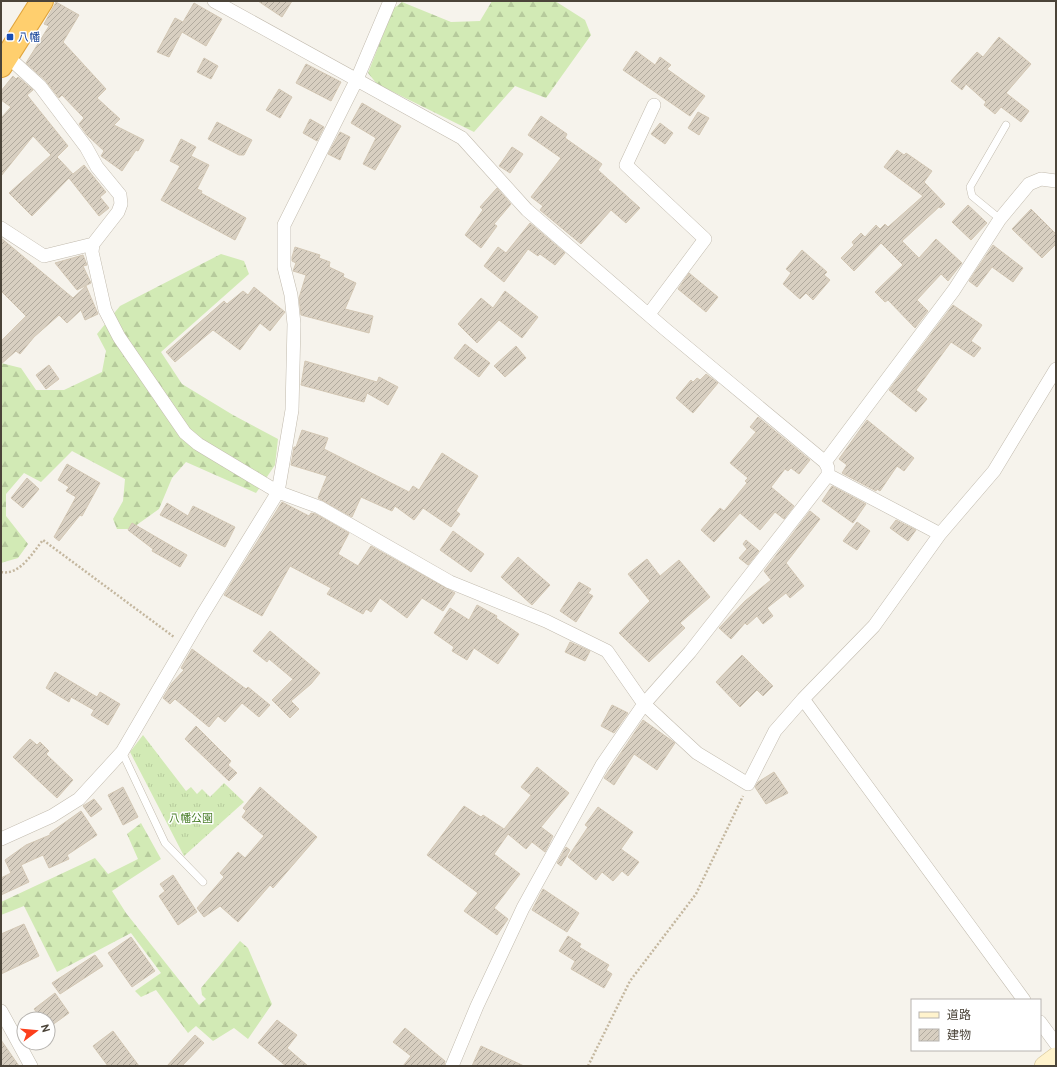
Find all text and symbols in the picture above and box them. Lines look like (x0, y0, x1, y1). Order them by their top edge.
place label: 八幡 (18, 31, 40, 45)
marker: 八幡 (5, 32, 15, 42)
park label: 八幡公園 (169, 812, 213, 826)
legend (911, 999, 1041, 1051)
text: 道路 (947, 1008, 971, 1024)
north arrow (16, 1011, 56, 1051)
text: N (37, 1023, 52, 1034)
text: 建物 (947, 1028, 971, 1044)

